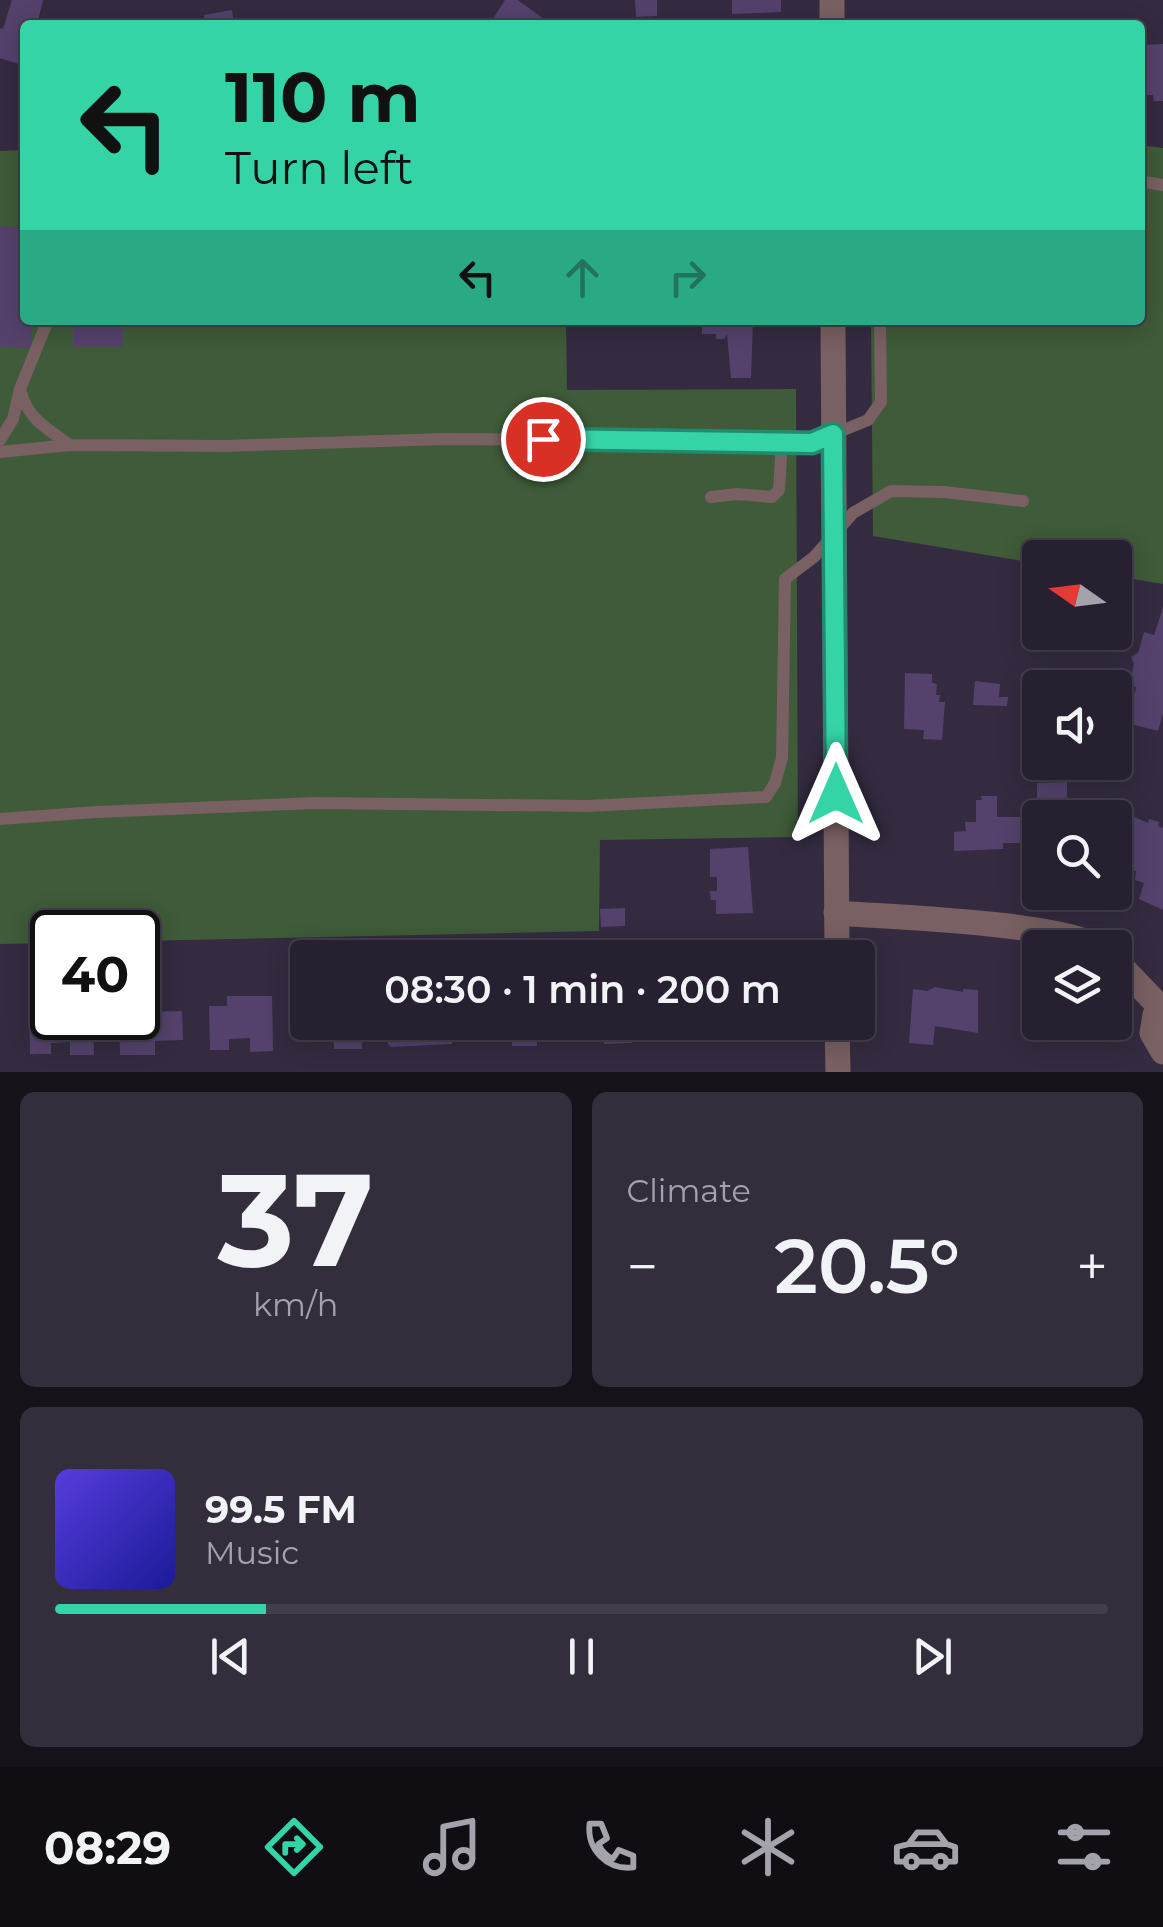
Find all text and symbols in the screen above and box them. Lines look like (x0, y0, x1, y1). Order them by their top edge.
text: 110 m (225, 54, 421, 140)
icon: left (60, 60, 190, 190)
text: Turn left (225, 140, 413, 195)
icon: left (450, 250, 505, 305)
icon: ahead (555, 250, 610, 305)
icon: right (660, 250, 715, 305)
pin (501, 397, 586, 482)
icon: arrive (516, 412, 571, 467)
north arrow (1022, 540, 1132, 650)
map controls (1022, 540, 1132, 1040)
button: sound (1022, 670, 1132, 780)
position arrow (784, 742, 888, 846)
button: search (1022, 800, 1132, 910)
speed limit sign: 40 (30, 910, 160, 1040)
button: layers (1022, 930, 1132, 1040)
text: 08:30 · 1 min · 200 m (384, 966, 781, 1013)
text: 37 (218, 1140, 374, 1299)
text: Climate (627, 1171, 751, 1210)
text: 20.5° (774, 1220, 960, 1312)
text: − (627, 1233, 658, 1300)
text: + (1076, 1233, 1108, 1300)
text: km/h (253, 1285, 338, 1324)
text: 99.5 FM (205, 1486, 357, 1533)
text: Music (205, 1533, 299, 1572)
icon: previous (203, 1629, 258, 1684)
icon: pause (554, 1629, 609, 1684)
icon: next (905, 1629, 960, 1684)
icon: directions (259, 1812, 329, 1882)
icon: music (417, 1812, 487, 1882)
icon: phone (575, 1812, 645, 1882)
icon: climate (733, 1812, 803, 1882)
icon: car (891, 1812, 961, 1882)
icon: filters (1049, 1812, 1119, 1882)
text: 08:29 (44, 1820, 171, 1875)

